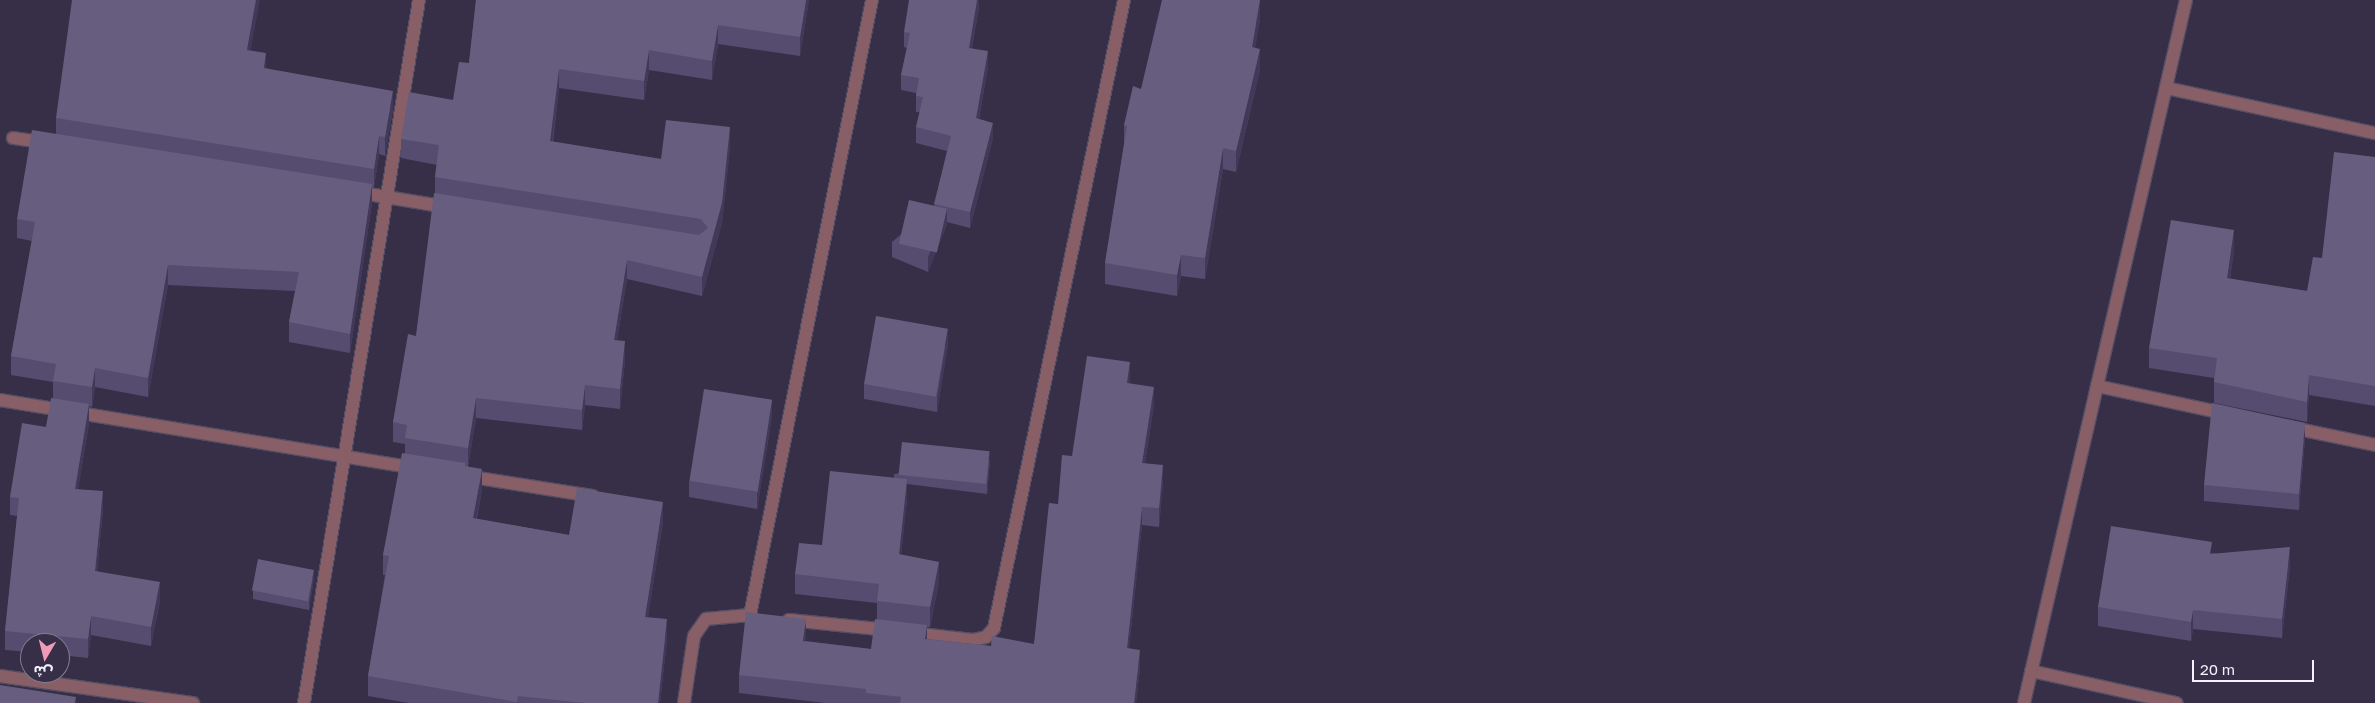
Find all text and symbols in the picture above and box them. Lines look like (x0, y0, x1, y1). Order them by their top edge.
north arrow (20, 633, 70, 683)
scale bar (2195, 650, 2318, 682)
text: 20 m (2200, 660, 2235, 678)
text: ش (32, 663, 54, 682)

